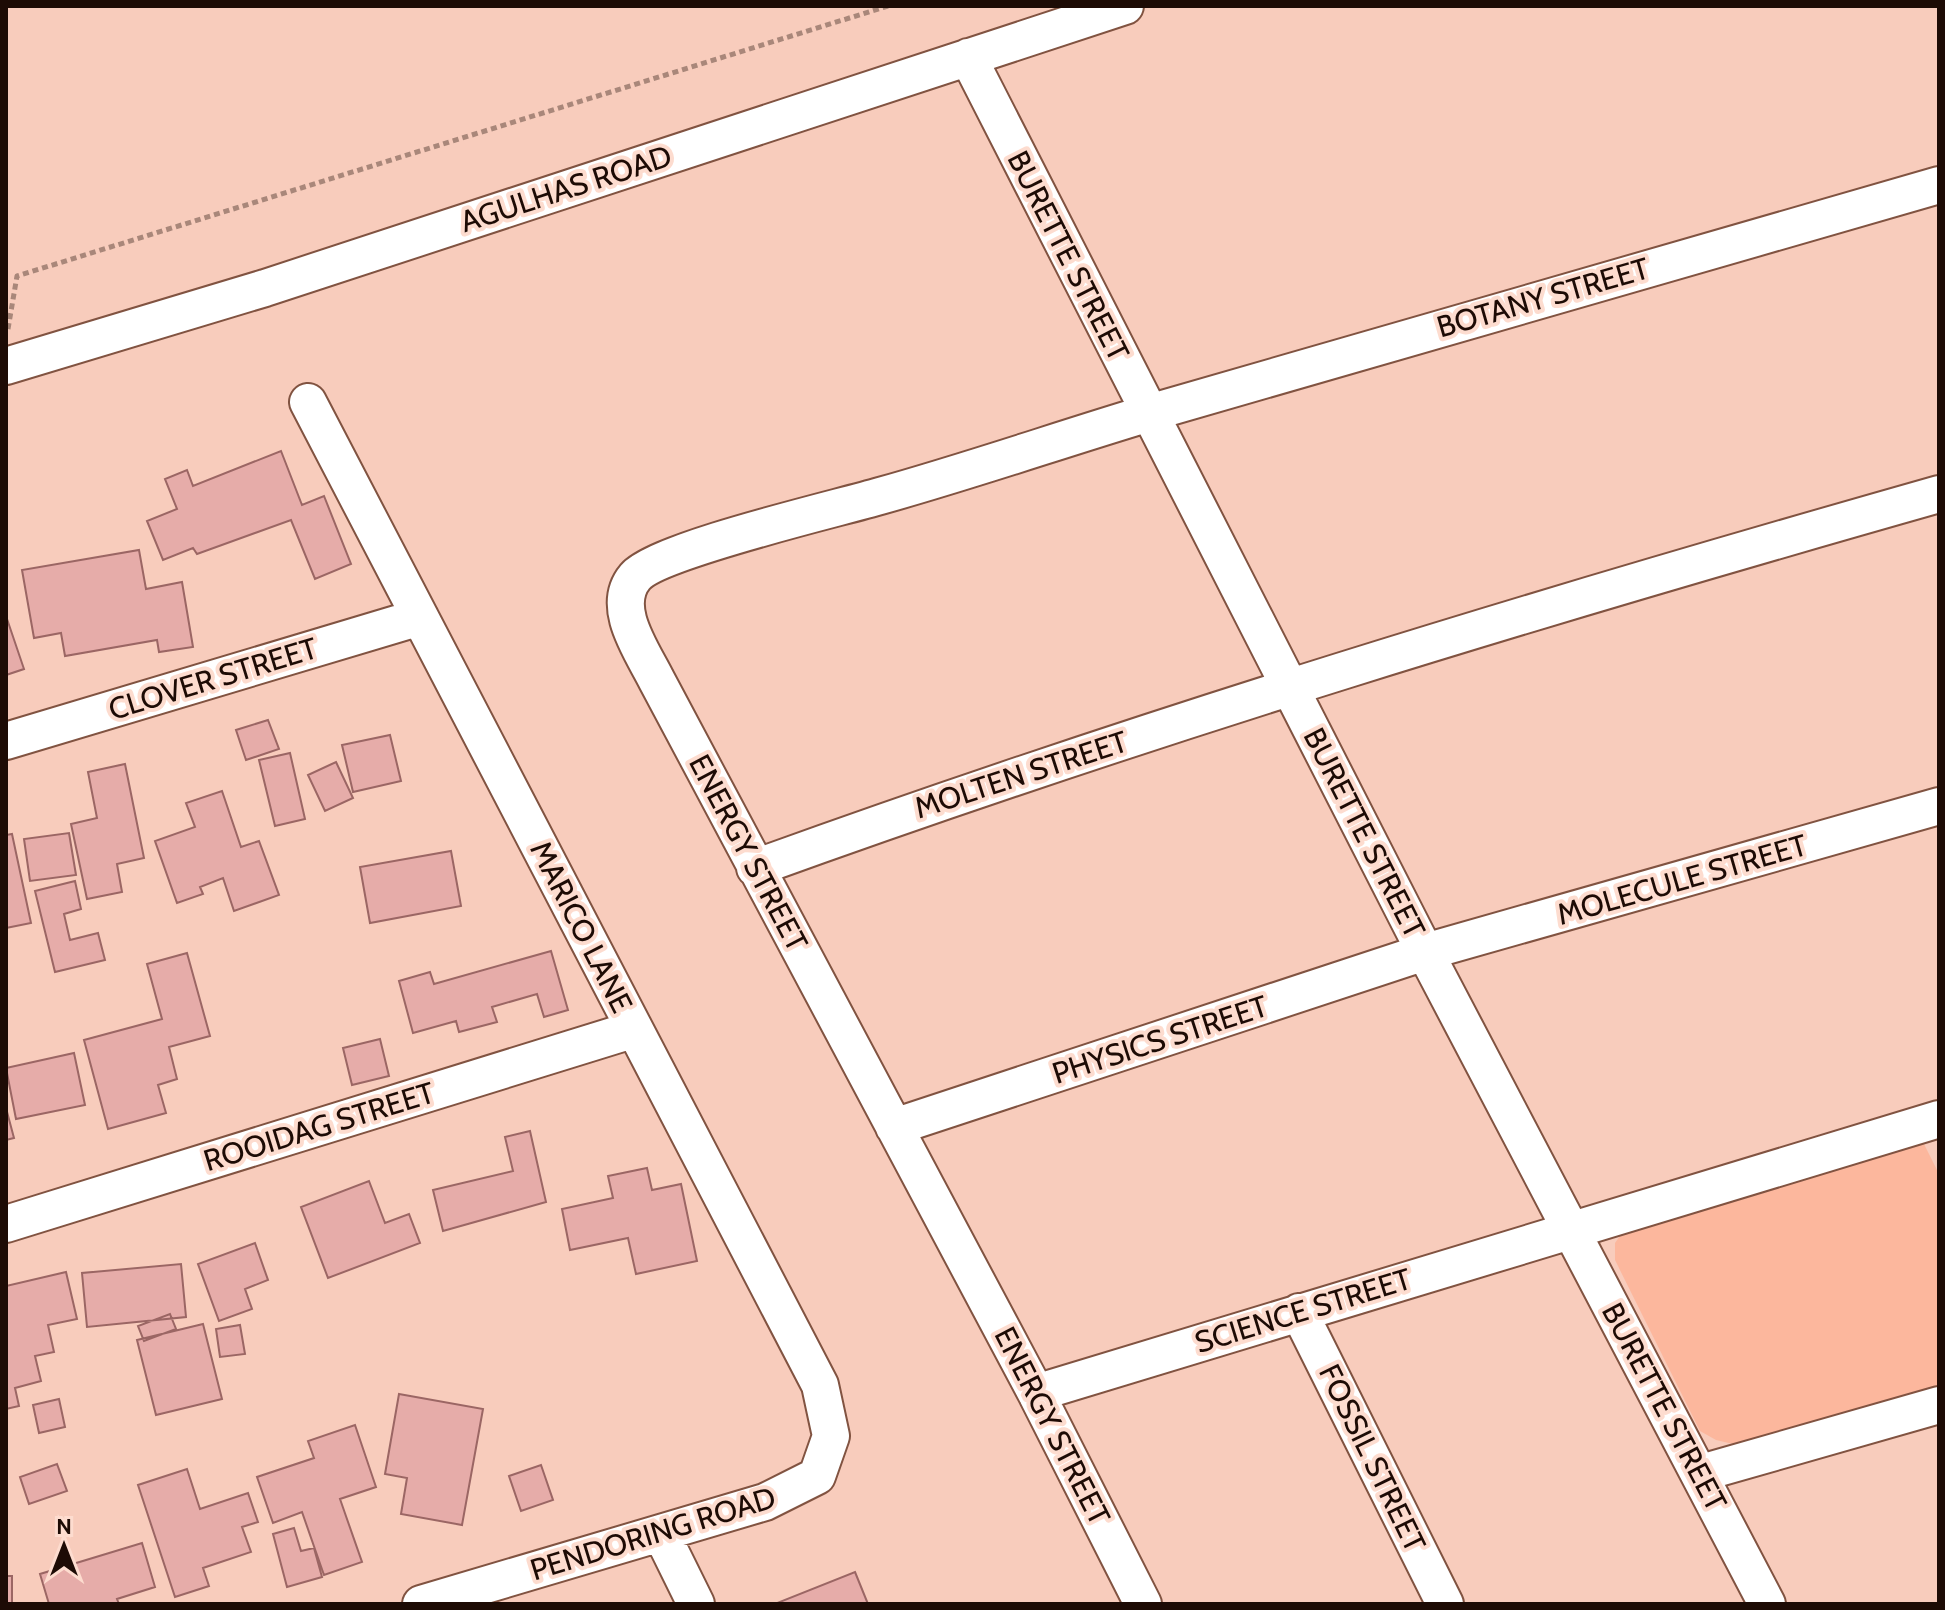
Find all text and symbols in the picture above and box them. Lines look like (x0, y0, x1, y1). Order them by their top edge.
street label: AGULHAS ROAD (455, 137, 676, 240)
street label: BURETTE STREET (1000, 145, 1137, 367)
street label: BOTANY STREET (1433, 250, 1653, 345)
street label: CLOVER STREET (104, 629, 322, 728)
street label: BURETTE STREET (1296, 722, 1433, 944)
street label: MOLTEN STREET (910, 723, 1132, 826)
street label: ENERGY STREET (681, 748, 816, 957)
street label: MOLECULE STREET (1553, 826, 1811, 933)
street label: MARICO LANE (522, 835, 641, 1019)
street label: PHYSICS STREET (1048, 987, 1272, 1092)
street label: ROOIDAG STREET (199, 1074, 439, 1179)
street label: SCIENCE STREET (1190, 1260, 1415, 1361)
street label: BURETTE STREET (1594, 1296, 1735, 1517)
street label: ENERGY STREET (987, 1321, 1118, 1531)
street label: FOSSIL STREET (1311, 1358, 1434, 1558)
street label: PENDORING ROAD (526, 1479, 780, 1588)
north arrow (24, 1506, 104, 1586)
text: N (56, 1513, 72, 1540)

